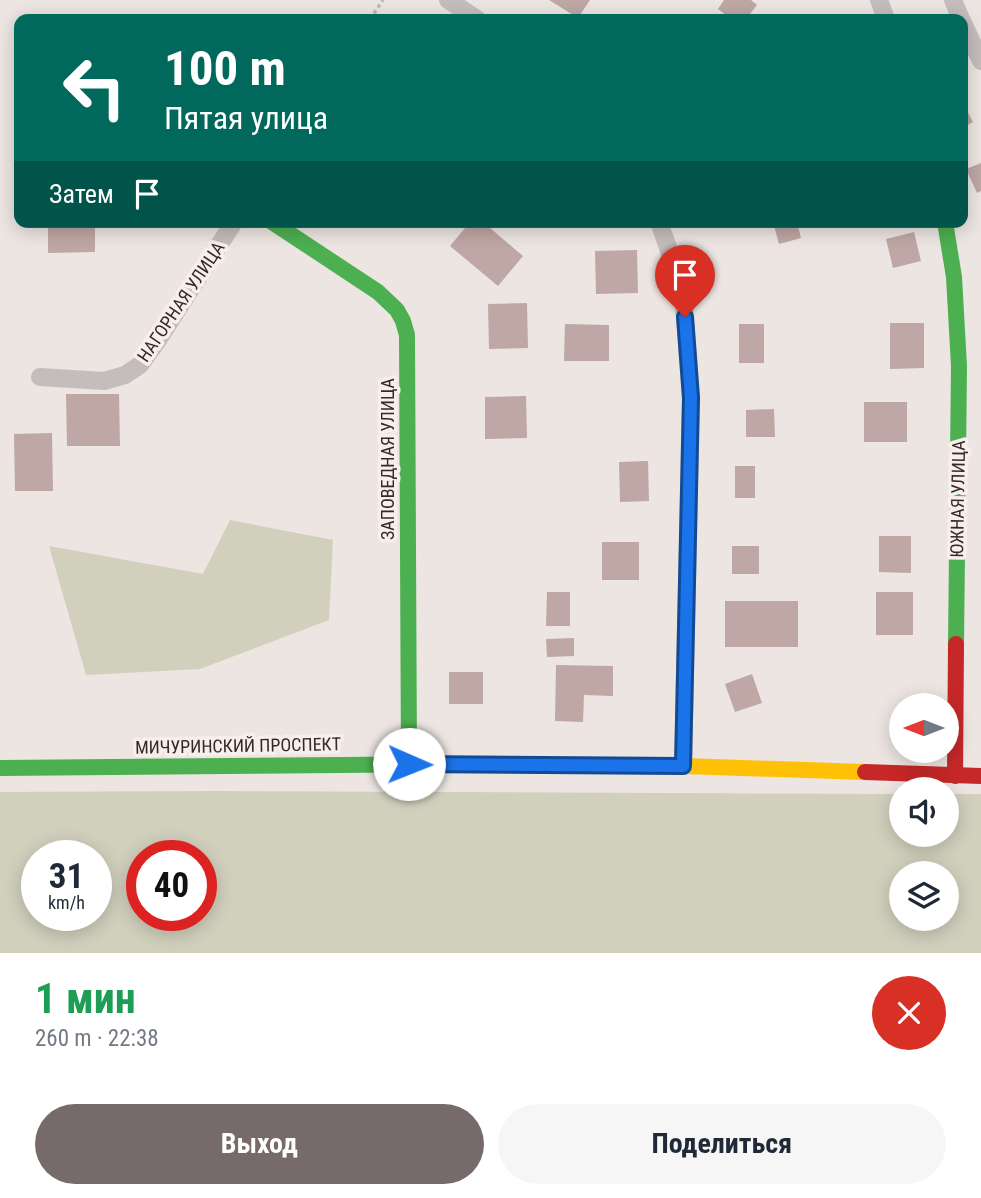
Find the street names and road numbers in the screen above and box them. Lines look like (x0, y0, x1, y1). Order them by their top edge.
street label: НАГОРНАЯ УЛИЦА (133, 237, 229, 366)
street label: ЗАПОВЕДНАЯ УЛИЦА (377, 377, 398, 540)
street label: ЮЖНАЯ УЛИЦА (946, 439, 969, 558)
street label: МИЧУРИНСКИЙ ПРОСПЕКТ (135, 733, 341, 758)

